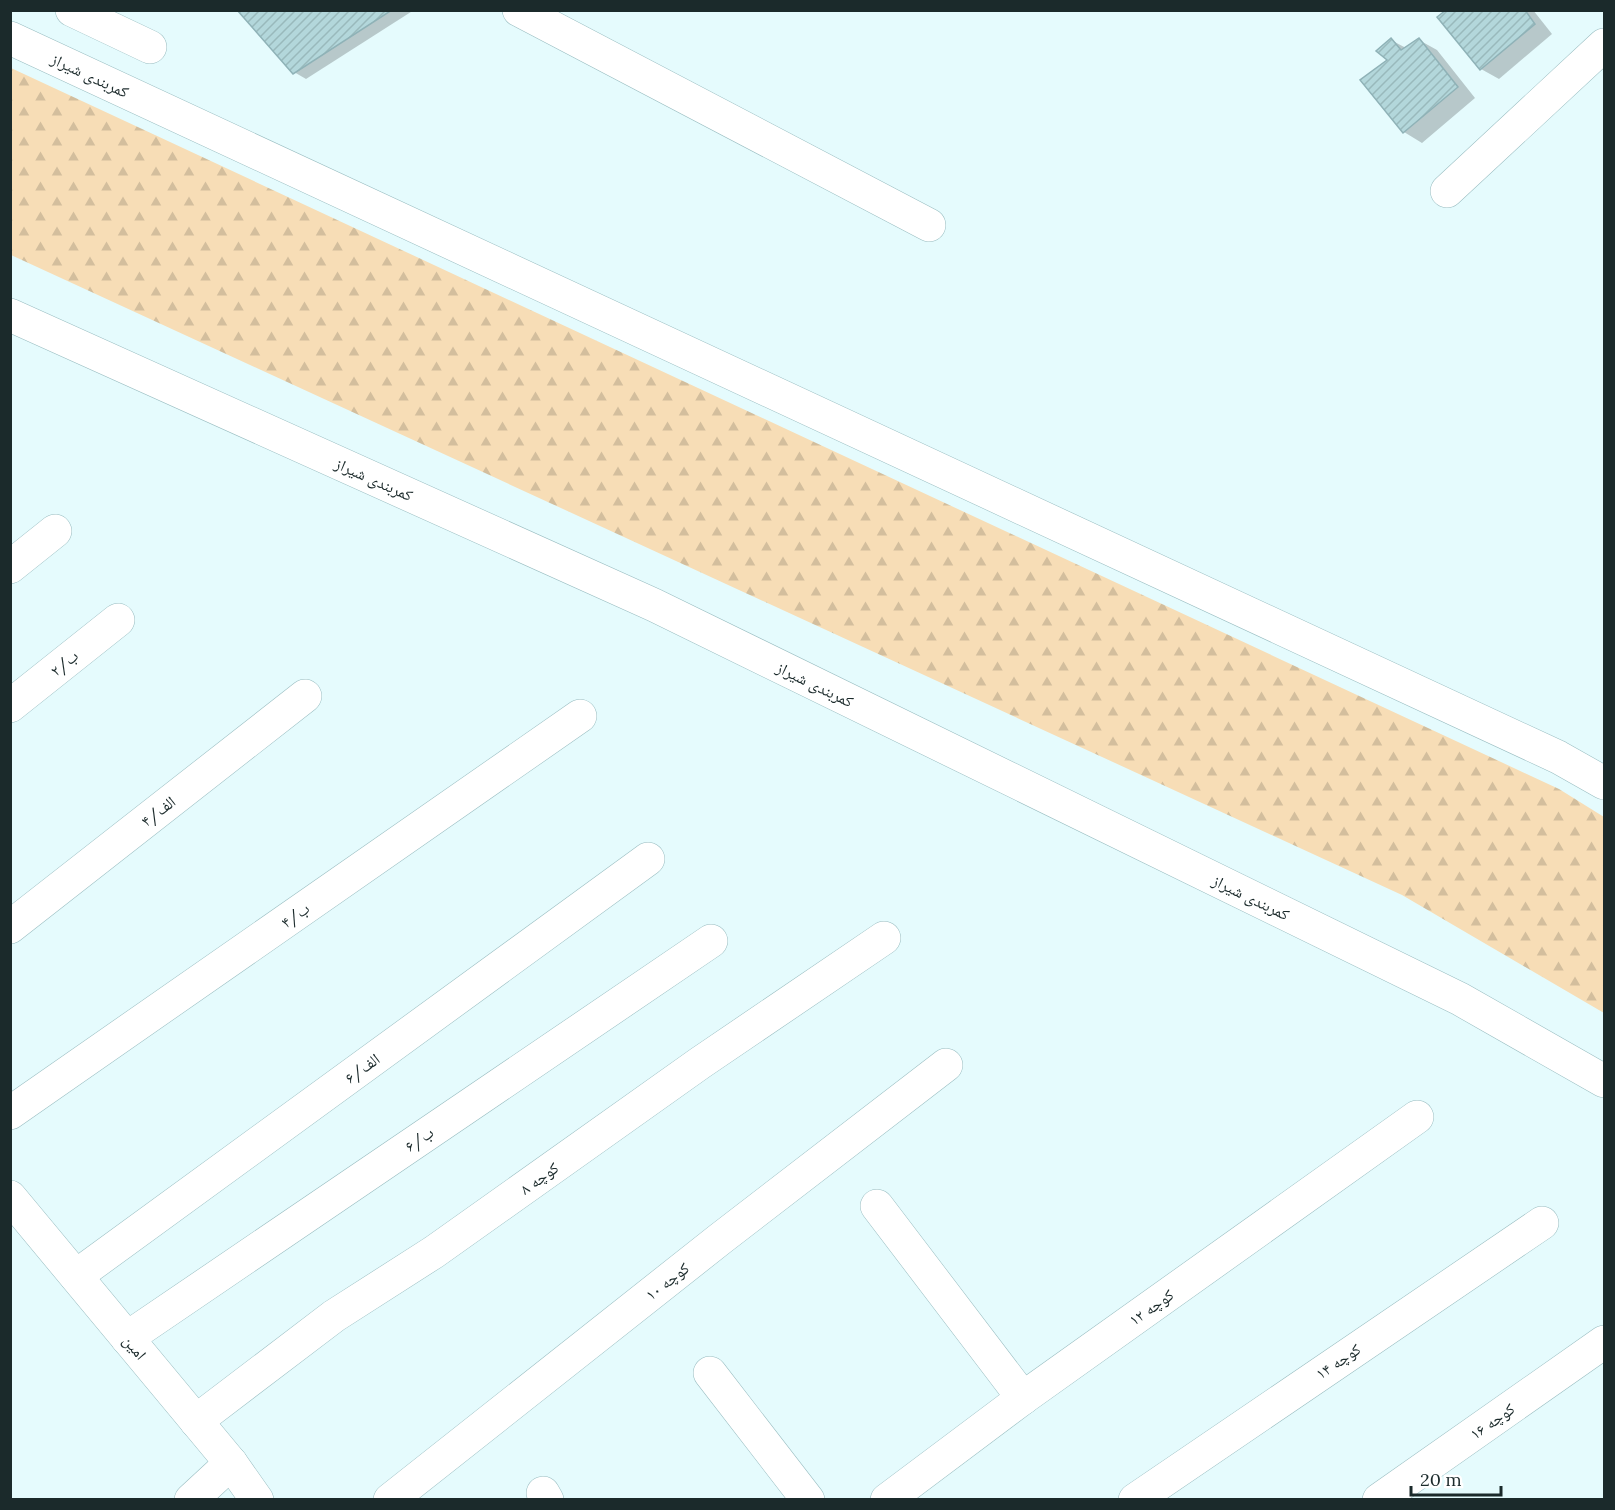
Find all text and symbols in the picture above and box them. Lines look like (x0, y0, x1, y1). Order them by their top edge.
street label: کمربندی شیراز (47, 48, 132, 103)
street label: کمربندی شیراز (331, 453, 416, 506)
street label: ۲/ب (46, 646, 83, 681)
street label: کمربندی شیراز (772, 656, 857, 712)
street label: ۴/الف (137, 791, 180, 832)
street label: کمربندی شیراز (1208, 869, 1293, 925)
street label: ۴/ب (277, 898, 314, 933)
street label: ۶/الف (341, 1049, 384, 1088)
street label: ب/۶ (401, 1122, 438, 1157)
street label: کوچه ۸ (516, 1157, 563, 1199)
street label: کوچه ۱۰ (641, 1257, 693, 1304)
street label: کوچه ۱۲ (1125, 1284, 1178, 1330)
street label: امین (118, 1331, 151, 1364)
street label: کوچه ۱۴ (1312, 1338, 1365, 1383)
street label: کوچه ۱۶ (1466, 1398, 1519, 1444)
scale bar (1411, 1459, 1501, 1497)
text: 20 m (1420, 1468, 1462, 1491)

